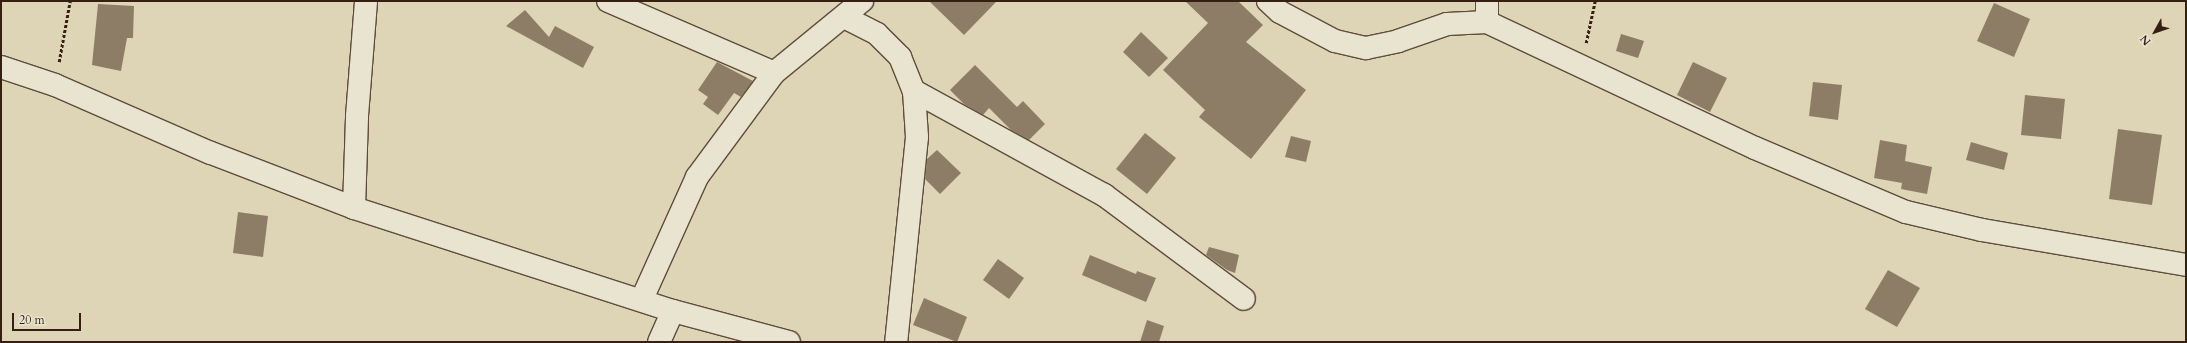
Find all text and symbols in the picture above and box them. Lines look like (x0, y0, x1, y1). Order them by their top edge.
north arrow (2135, 12, 2175, 52)
text: N (2137, 32, 2154, 49)
scale bar (14, 305, 83, 331)
text: 20 m (19, 312, 45, 328)

